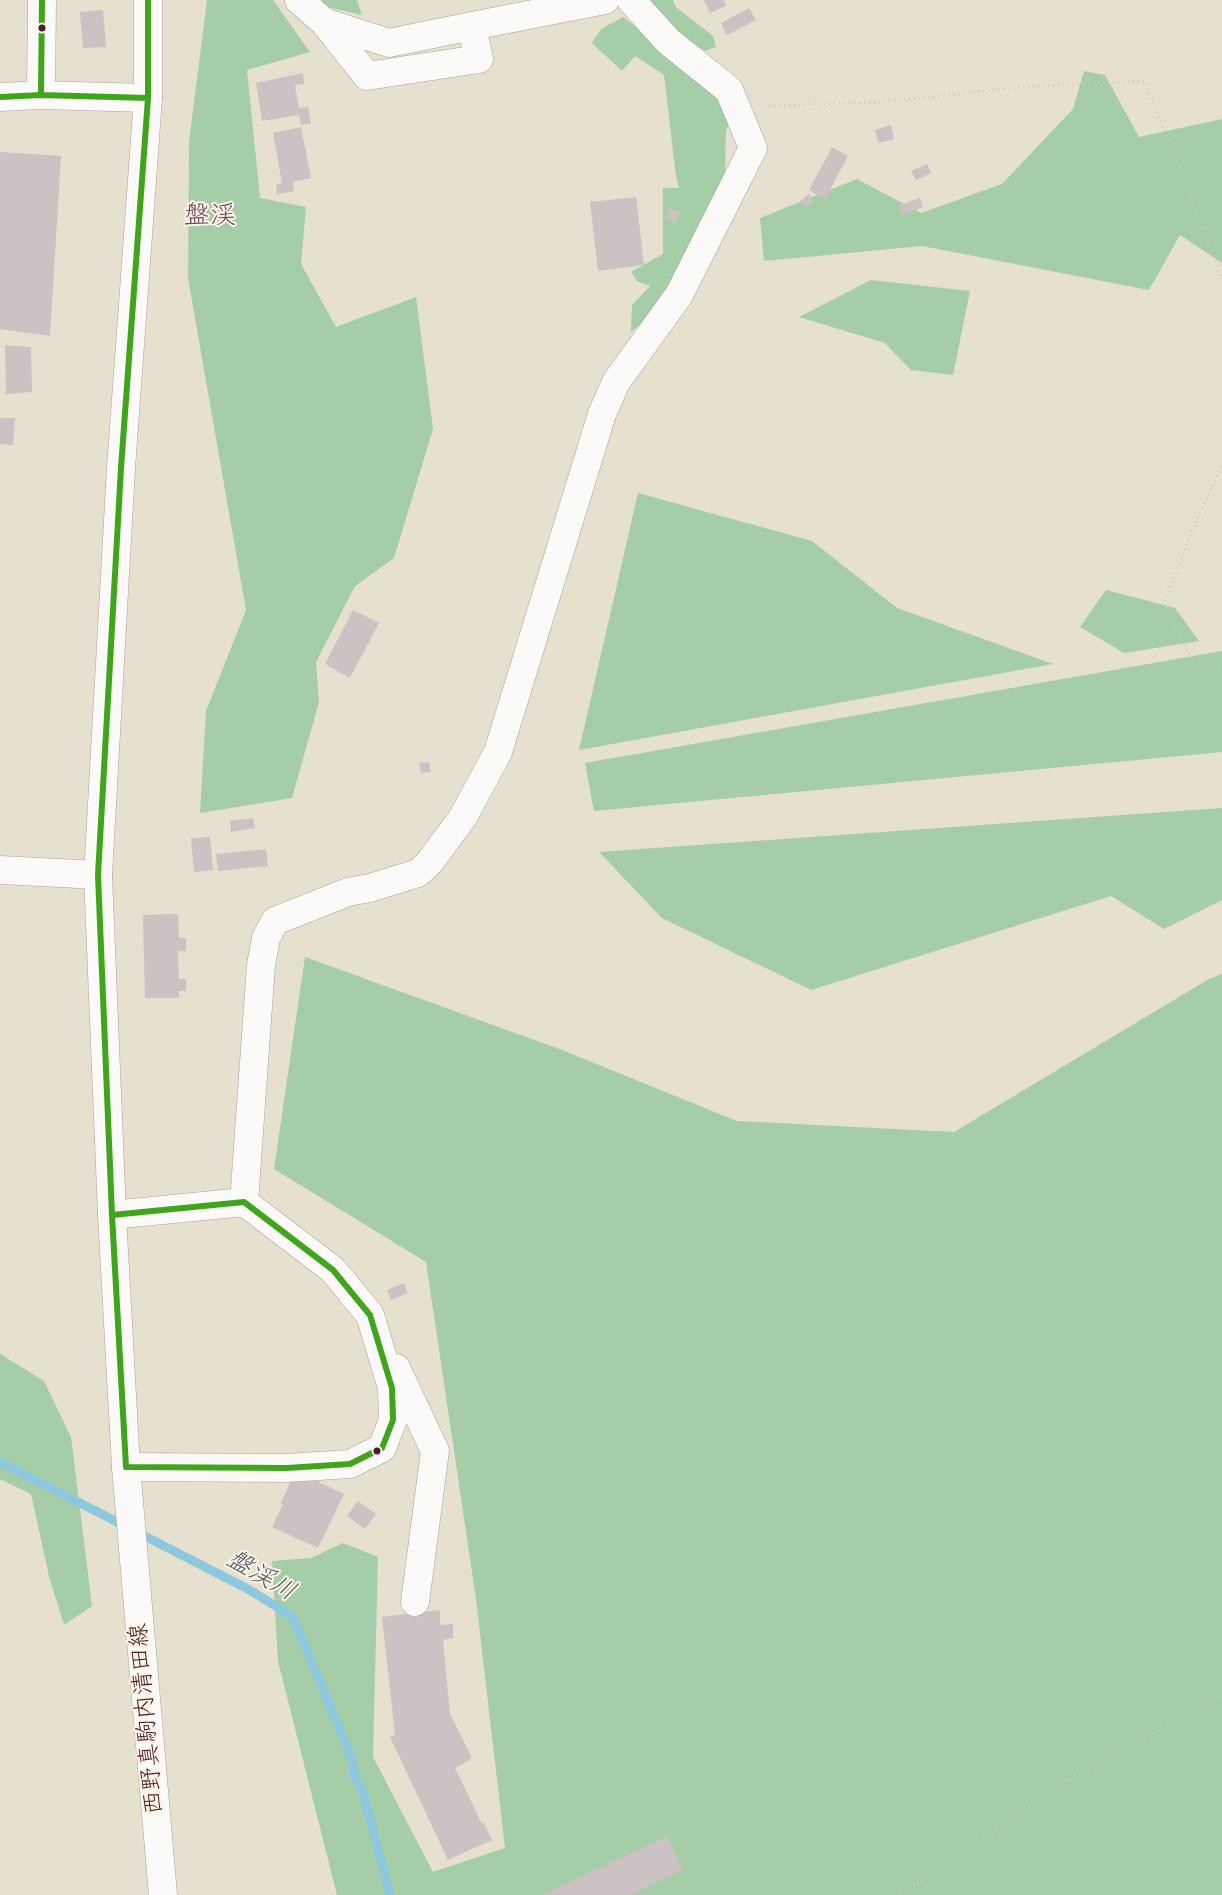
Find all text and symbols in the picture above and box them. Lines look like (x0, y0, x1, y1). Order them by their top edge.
unlabelled marker (37, 23, 47, 33)
district label: 盤渓 (184, 200, 236, 232)
unlabelled marker (372, 1446, 382, 1456)
water label: 盤渓川 (221, 1544, 301, 1608)
street label: 西野真駒内清田線 (124, 1622, 170, 1816)

